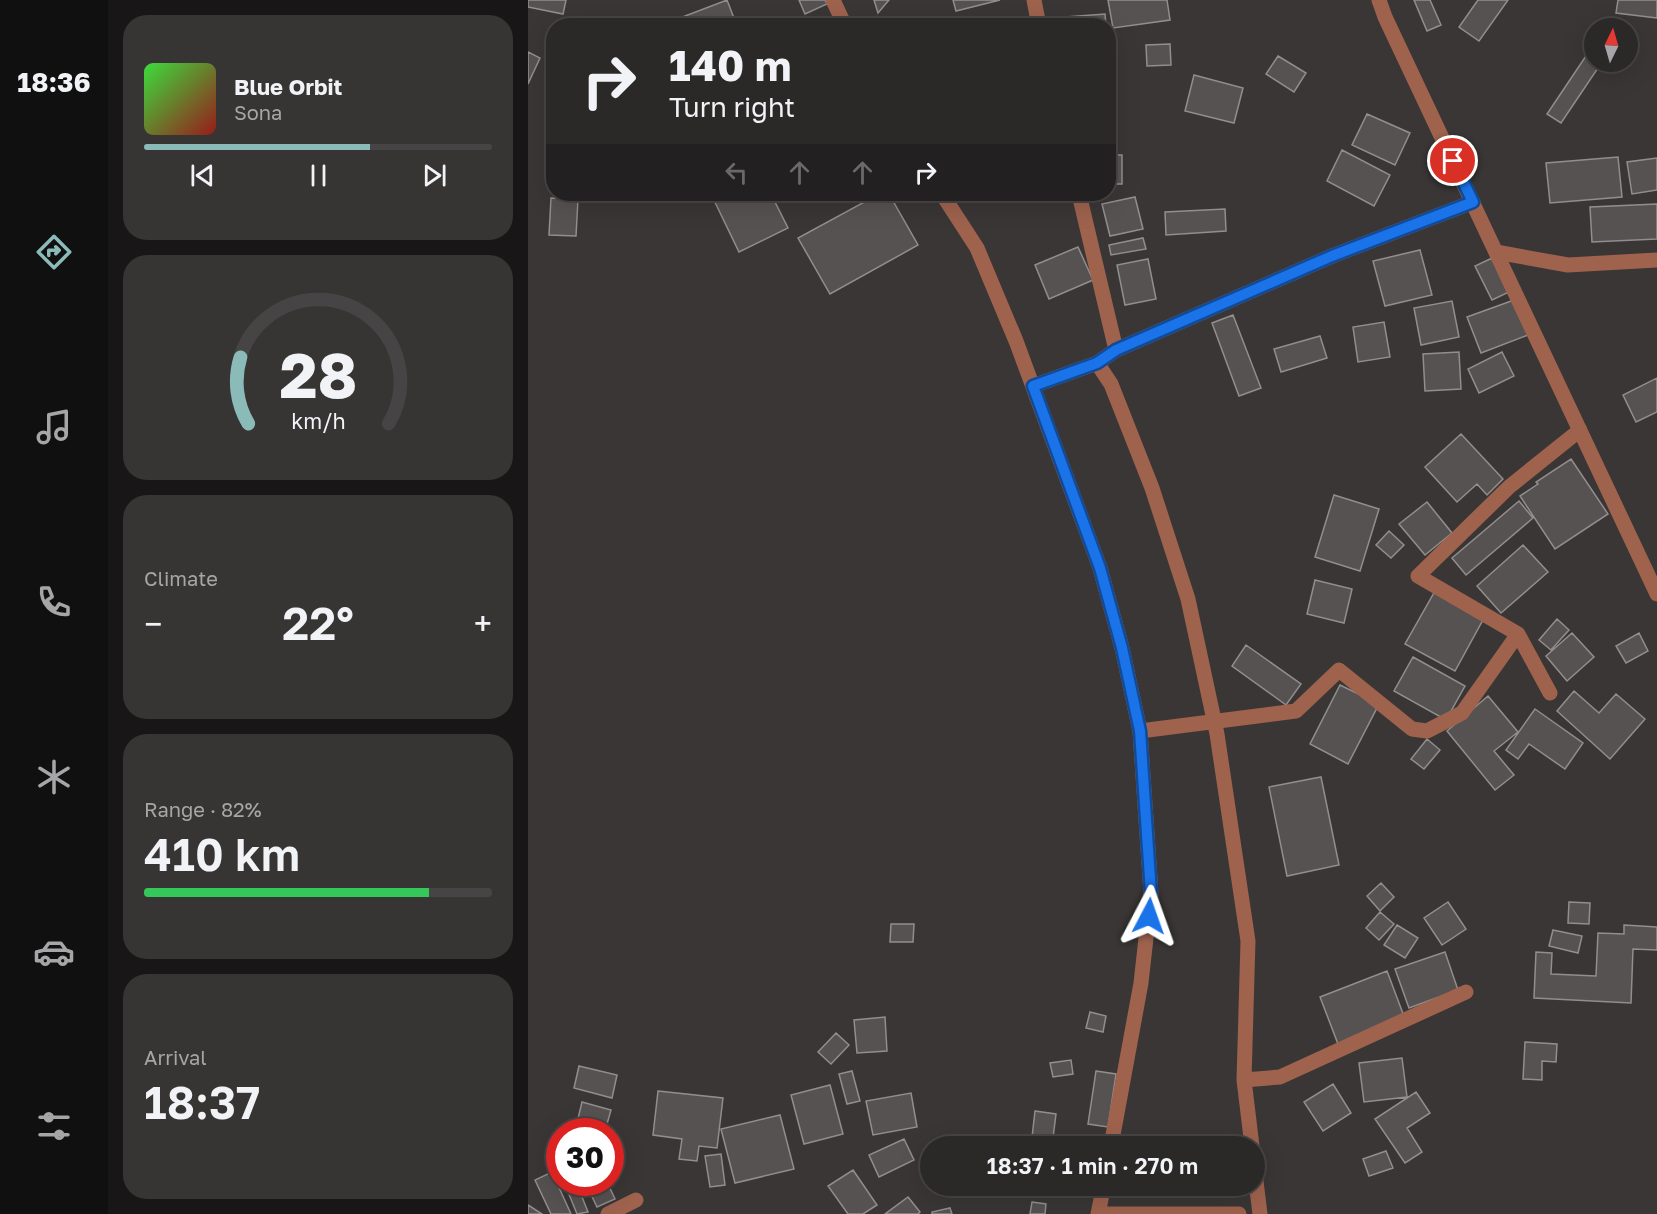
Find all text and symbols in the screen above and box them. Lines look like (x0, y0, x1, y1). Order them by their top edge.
north arrow (1584, 18, 1638, 72)
map controls (1584, 18, 1638, 72)
text: 140 m (669, 40, 791, 90)
icon: right (570, 42, 648, 120)
text: 18:36 (17, 66, 91, 98)
text: Blue Orbit (234, 73, 342, 100)
text: Turn right (669, 91, 795, 123)
text: Sona (234, 100, 282, 124)
pin (1427, 135, 1478, 186)
icon: arrive (1436, 144, 1469, 177)
icon: left (720, 156, 753, 189)
icon: ahead (783, 156, 816, 189)
icon: ahead (846, 156, 879, 189)
icon: right (909, 156, 942, 189)
icon: previous (186, 159, 219, 192)
icon: pause (302, 159, 335, 192)
icon: next (418, 159, 451, 192)
icon: directions (33, 231, 75, 273)
text: 28 (279, 337, 357, 412)
icon: music (33, 406, 75, 448)
text: km/h (291, 409, 345, 435)
text: Climate (144, 566, 218, 590)
icon: phone (33, 581, 75, 623)
text: 22° (282, 596, 354, 650)
text: − (144, 604, 162, 643)
text: + (474, 604, 492, 643)
icon: climate (33, 756, 75, 798)
text: Range · 82% (144, 797, 262, 821)
text: 410 km (144, 827, 300, 881)
position arrow (1117, 884, 1181, 948)
icon: car (33, 931, 75, 973)
text: Arrival (144, 1045, 207, 1069)
text: 18:37 (144, 1075, 260, 1129)
icon: filters (33, 1105, 75, 1147)
speed limit sign: 30 (546, 1118, 624, 1196)
text: 18:37 · 1 min · 270 m (987, 1152, 1198, 1179)

